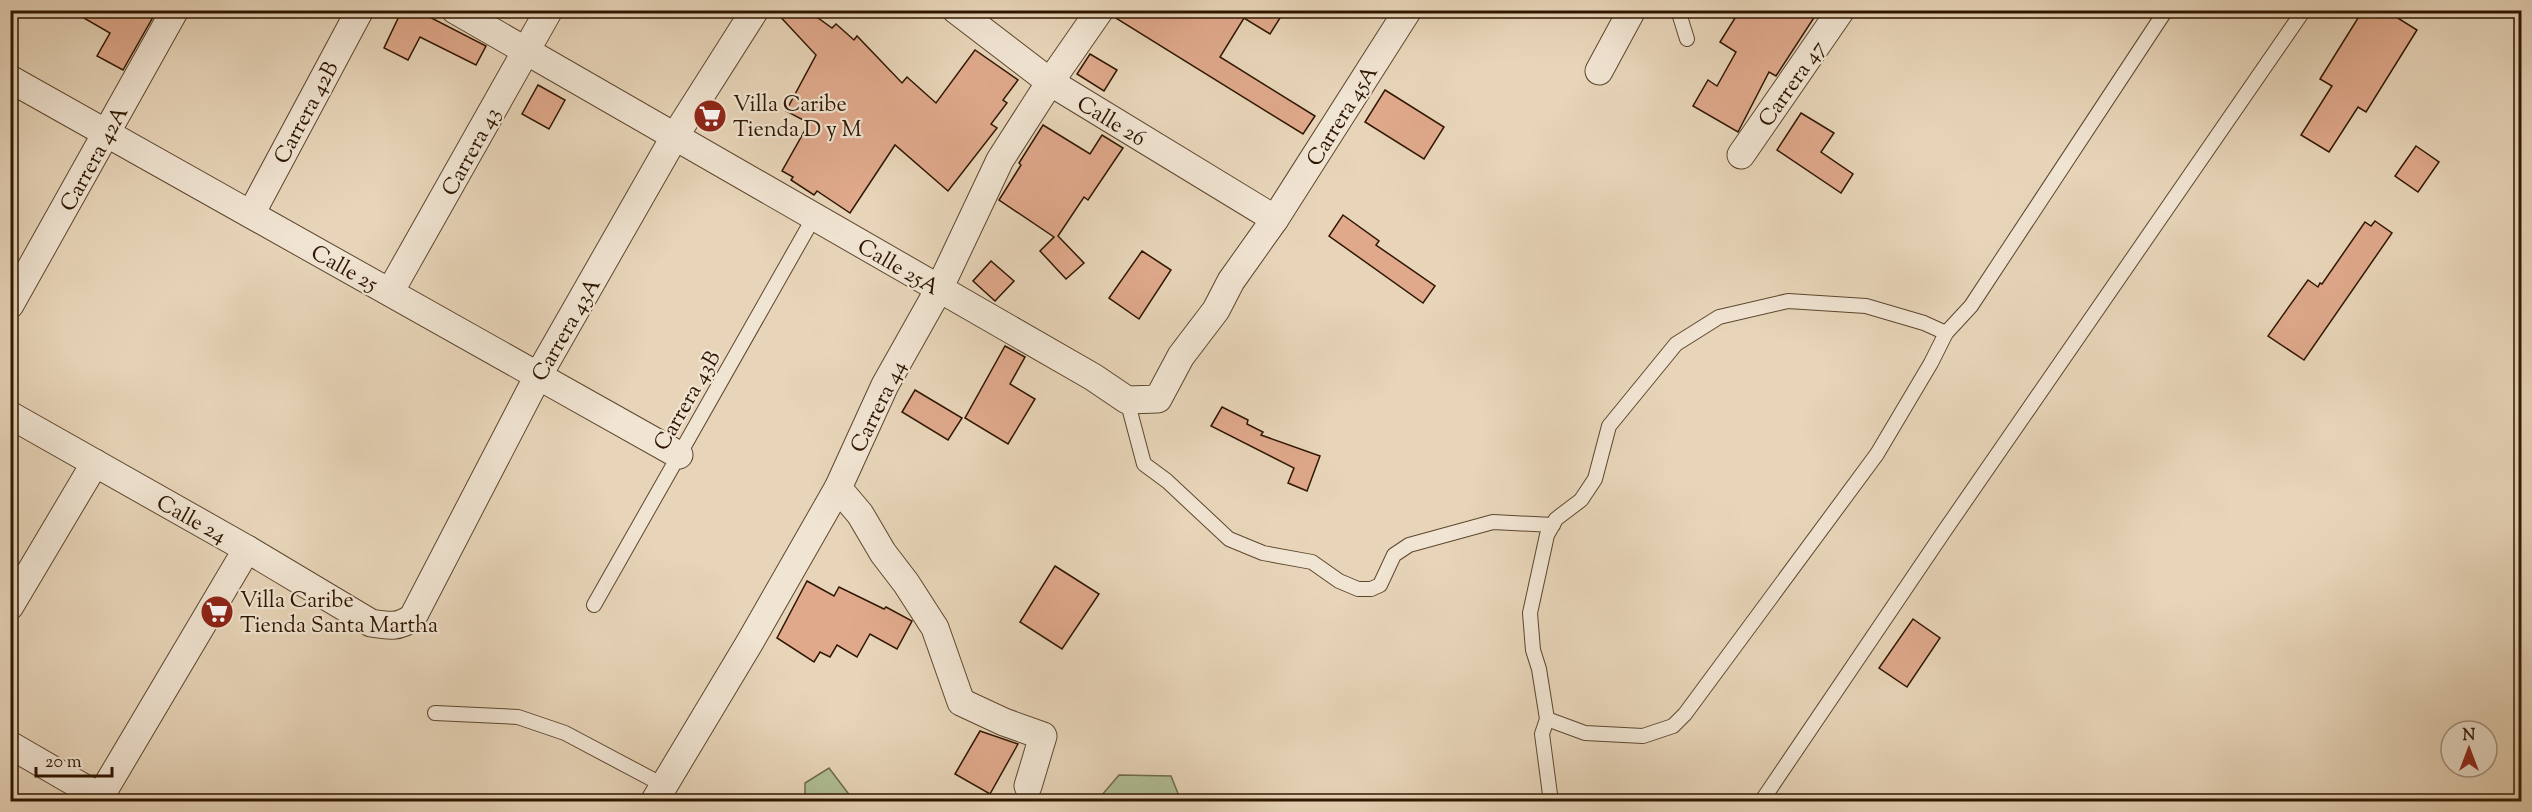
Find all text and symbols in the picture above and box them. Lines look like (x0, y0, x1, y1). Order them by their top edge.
street label: Carrera 47 (1752, 35, 1835, 135)
street label: Carrera 42B (267, 56, 348, 171)
street label: Carrera 45A (1300, 60, 1387, 173)
street label: Calle 26 (1070, 89, 1151, 156)
place label: Villa Caribe Tienda D y M (733, 90, 862, 147)
supermarket icon: Villa Caribe Tienda D y M (692, 98, 728, 134)
street label: Carrera 42A (53, 101, 138, 218)
street label: Carrera 43 (435, 102, 510, 203)
street label: Calle 25A (850, 232, 945, 305)
street label: Calle 25 (304, 238, 383, 301)
street label: Carrera 43A (525, 273, 610, 388)
street label: Carrera 43B (647, 345, 730, 458)
street label: Carrera 44 (844, 356, 916, 459)
street label: Calle 24 (150, 488, 232, 553)
place label: Villa Caribe Tienda Santa Martha (240, 586, 438, 643)
supermarket icon: Villa Caribe Tienda Santa Martha (199, 594, 235, 630)
north arrow (2439, 719, 2499, 779)
text: N (2463, 725, 2476, 748)
scale bar (36, 740, 112, 778)
text: 20 m (45, 750, 82, 776)

